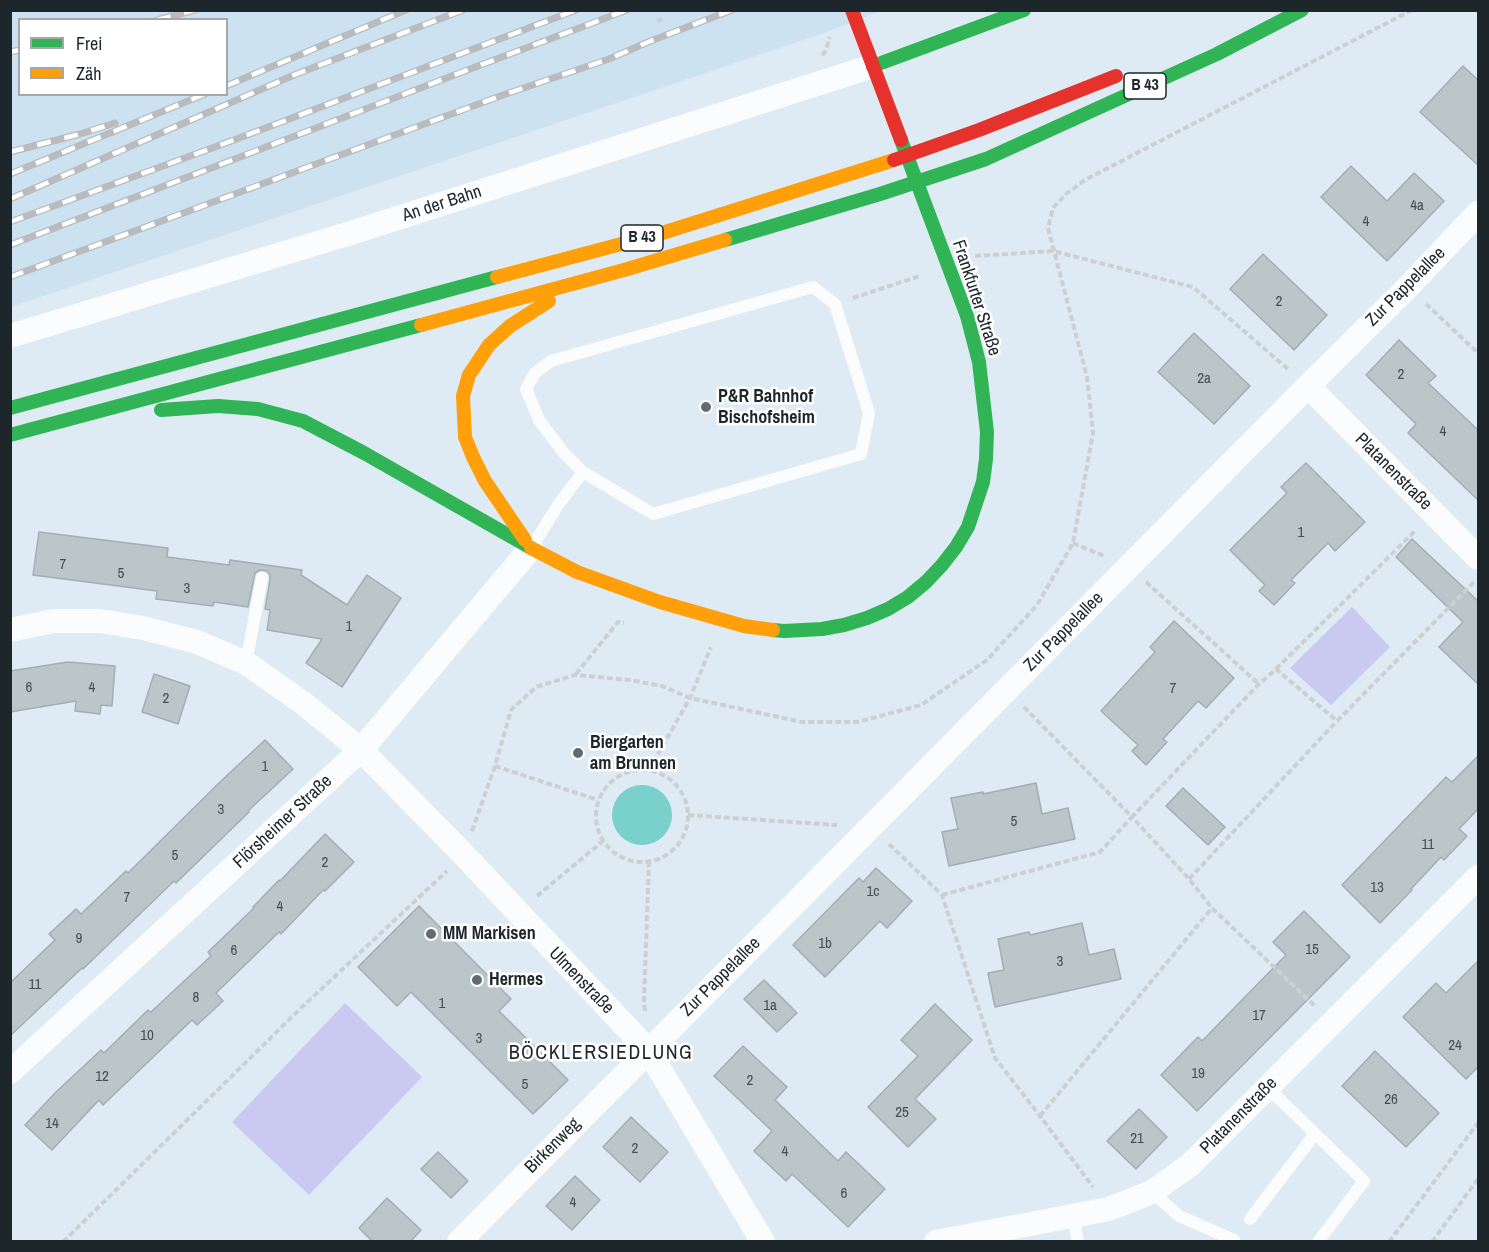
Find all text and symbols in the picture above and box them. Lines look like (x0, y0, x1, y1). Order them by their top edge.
legend (18, 18, 228, 96)
text: Frei (76, 31, 102, 56)
text: Zäh (76, 61, 101, 86)
road number: B 43 (1124, 73, 1166, 99)
street label: An der Bahn (400, 181, 484, 227)
house number: 4a (1410, 197, 1424, 215)
house number: 4 (1363, 213, 1369, 231)
road number: B 43 (621, 225, 663, 251)
street label: Frankfurter Straße (947, 237, 1005, 359)
street label: Zur Pappelallee (1362, 243, 1450, 331)
house number: 2 (1276, 293, 1282, 311)
house number: 2 (1398, 366, 1404, 384)
house number: 2a (1197, 370, 1211, 388)
place label: P&R Bahnhof Bischofsheim (718, 386, 815, 428)
marker: P&R Bahnhof Bischofsheim (699, 400, 713, 414)
house number: 4 (1440, 423, 1446, 441)
street label: Platanenstraße (1350, 429, 1436, 515)
house number: 1 (1298, 524, 1304, 542)
house number: 7 (60, 556, 66, 574)
house number: 5 (118, 565, 124, 583)
house number: 3 (184, 580, 190, 598)
street label: Zur Pappelallee (1020, 588, 1108, 676)
house number: 1 (346, 618, 352, 636)
house number: 6 (26, 679, 32, 697)
house number: 4 (89, 679, 95, 697)
house number: 7 (1170, 680, 1176, 698)
house number: 2 (163, 690, 169, 708)
place label: Biergarten am Brunnen (590, 732, 676, 774)
marker: Biergarten am Brunnen (571, 746, 585, 760)
house number: 1 (262, 758, 268, 776)
street label: Flörsheimer Straße (229, 771, 337, 873)
house number: 3 (218, 801, 224, 819)
house number: 5 (1011, 813, 1017, 831)
house number: 11 (1422, 836, 1434, 854)
house number: 5 (172, 847, 178, 865)
house number: 2 (322, 854, 328, 872)
house number: 13 (1370, 879, 1384, 897)
house number: 1c (867, 883, 879, 901)
house number: 7 (124, 889, 130, 907)
house number: 4 (277, 898, 283, 916)
place label: MM Markisen (443, 923, 536, 945)
marker: MM Markisen (424, 927, 438, 941)
house number: 9 (76, 930, 82, 948)
street label: Zur Pappelallee (677, 933, 765, 1021)
house number: 1b (818, 935, 832, 953)
house number: 15 (1305, 941, 1319, 959)
house number: 6 (231, 942, 237, 960)
street label: Ulmenstraße (544, 943, 618, 1019)
house number: 3 (1057, 953, 1063, 971)
place label: Hermes (489, 969, 543, 991)
marker: Hermes (470, 973, 484, 987)
house number: 11 (29, 976, 41, 994)
house number: 8 (193, 989, 199, 1007)
house number: 1 (439, 995, 445, 1013)
house number: 1a (763, 997, 777, 1015)
house number: 17 (1252, 1007, 1266, 1025)
house number: 10 (140, 1027, 154, 1045)
house number: 3 (476, 1030, 482, 1048)
house number: 24 (1448, 1037, 1462, 1055)
district label: BÖCKLERSIEDLUNG (509, 1042, 693, 1066)
house number: 19 (1191, 1065, 1205, 1083)
house number: 12 (95, 1068, 109, 1086)
house number: 2 (747, 1072, 753, 1090)
street label: Platanenstraße (1196, 1073, 1282, 1159)
house number: 5 (522, 1076, 528, 1094)
house number: 26 (1384, 1091, 1398, 1109)
house number: 25 (895, 1104, 909, 1122)
street label: Birkenweg (521, 1114, 585, 1178)
house number: 14 (45, 1115, 59, 1133)
house number: 21 (1130, 1130, 1144, 1148)
house number: 2 (632, 1140, 638, 1158)
house number: 4 (782, 1143, 788, 1161)
house number: 6 (841, 1185, 847, 1203)
house number: 4 (570, 1194, 576, 1212)

